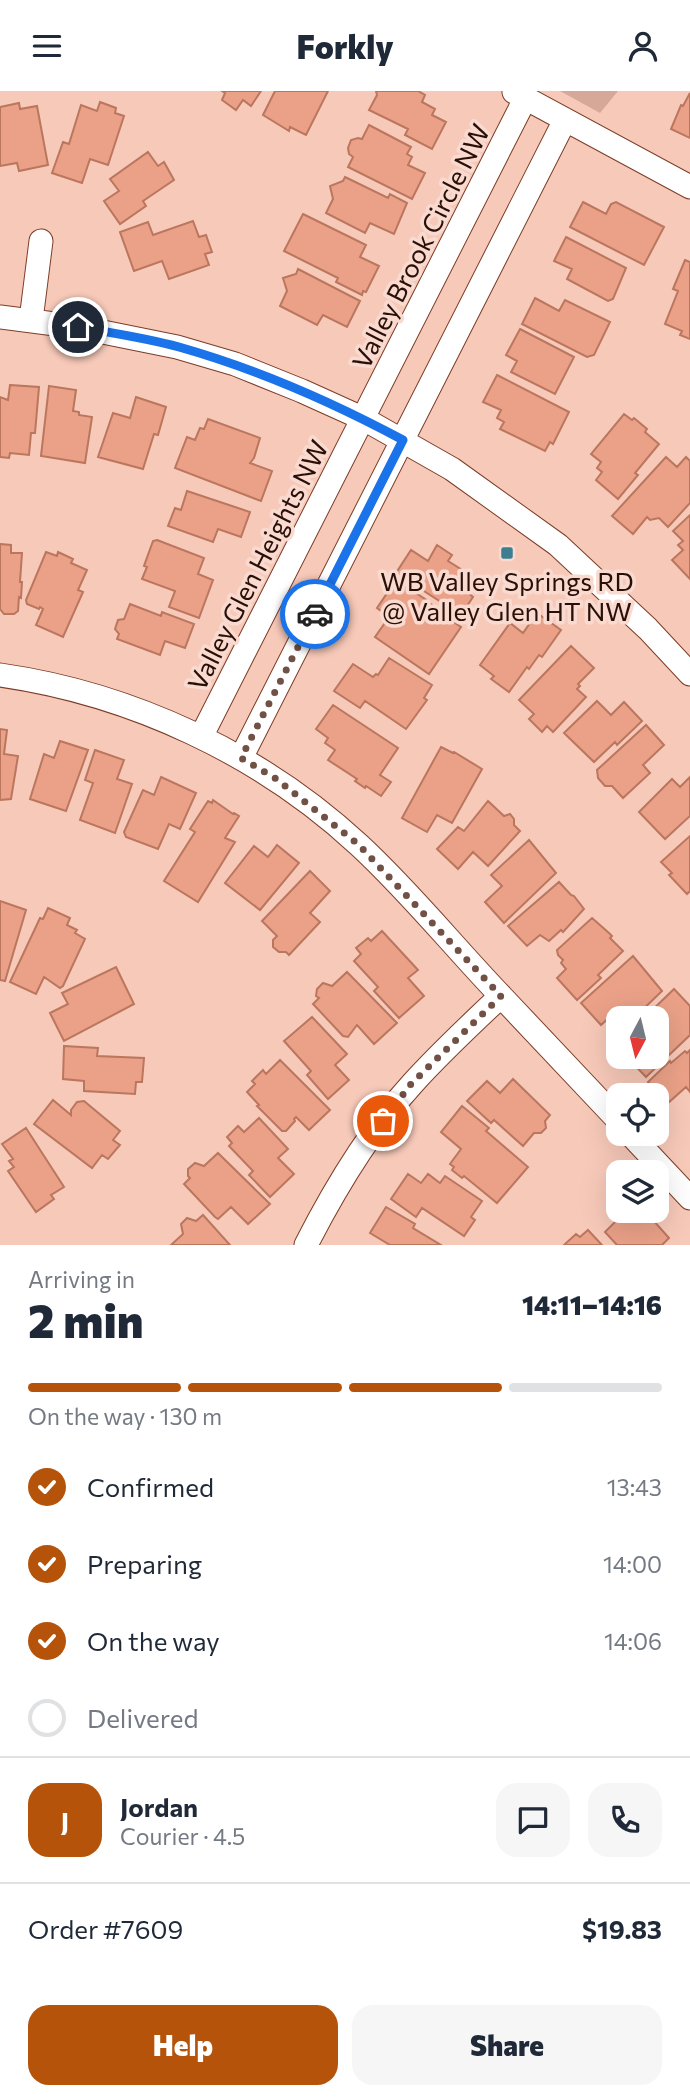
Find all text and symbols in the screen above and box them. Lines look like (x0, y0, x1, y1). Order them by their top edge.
text: Forkly (296, 26, 394, 66)
icon: menu (28, 27, 66, 65)
icon: person (624, 27, 662, 65)
street label: Valley Brook Circle NW (345, 118, 495, 374)
pin (48, 297, 108, 357)
icon: home (59, 308, 97, 346)
street label: Valley Glen Heights NW (180, 435, 334, 695)
marker: WB Valley Springs RD @ Valley Glen HT NW (499, 545, 515, 561)
place label: WB Valley Springs RD @ Valley Glen HT NW (380, 565, 634, 626)
courier (280, 579, 350, 649)
icon: car (296, 595, 334, 633)
north arrow (606, 1006, 668, 1069)
map controls (606, 1006, 669, 1223)
button: locate (606, 1083, 669, 1146)
pin (353, 1091, 413, 1151)
icon: bag (364, 1102, 402, 1140)
button: layers (606, 1160, 669, 1223)
text: Arriving in (28, 1265, 135, 1293)
text: 14:11–14:16 (522, 1289, 662, 1320)
text: 2 min (28, 1291, 144, 1347)
text: On the way · 130 m (28, 1402, 222, 1430)
icon: check (28, 1468, 66, 1506)
text: Confirmed (87, 1471, 214, 1502)
text: 13:43 (607, 1473, 662, 1501)
icon: check (28, 1545, 66, 1583)
text: Preparing (87, 1548, 202, 1579)
text: 14:00 (603, 1550, 662, 1578)
icon: check (28, 1622, 66, 1660)
text: On the way (87, 1625, 220, 1656)
text: 14:06 (604, 1627, 662, 1655)
text: Delivered (87, 1702, 198, 1733)
button: chat (496, 1783, 570, 1857)
button: phone (588, 1783, 662, 1857)
text: Jordan (120, 1791, 198, 1822)
text: J (61, 1805, 69, 1836)
text: Courier · 4.5 (120, 1822, 245, 1850)
text: Order #7609 (28, 1913, 183, 1944)
text: $19.83 (582, 1913, 662, 1944)
button: Help (28, 2005, 338, 2085)
button: Share (352, 2005, 662, 2085)

